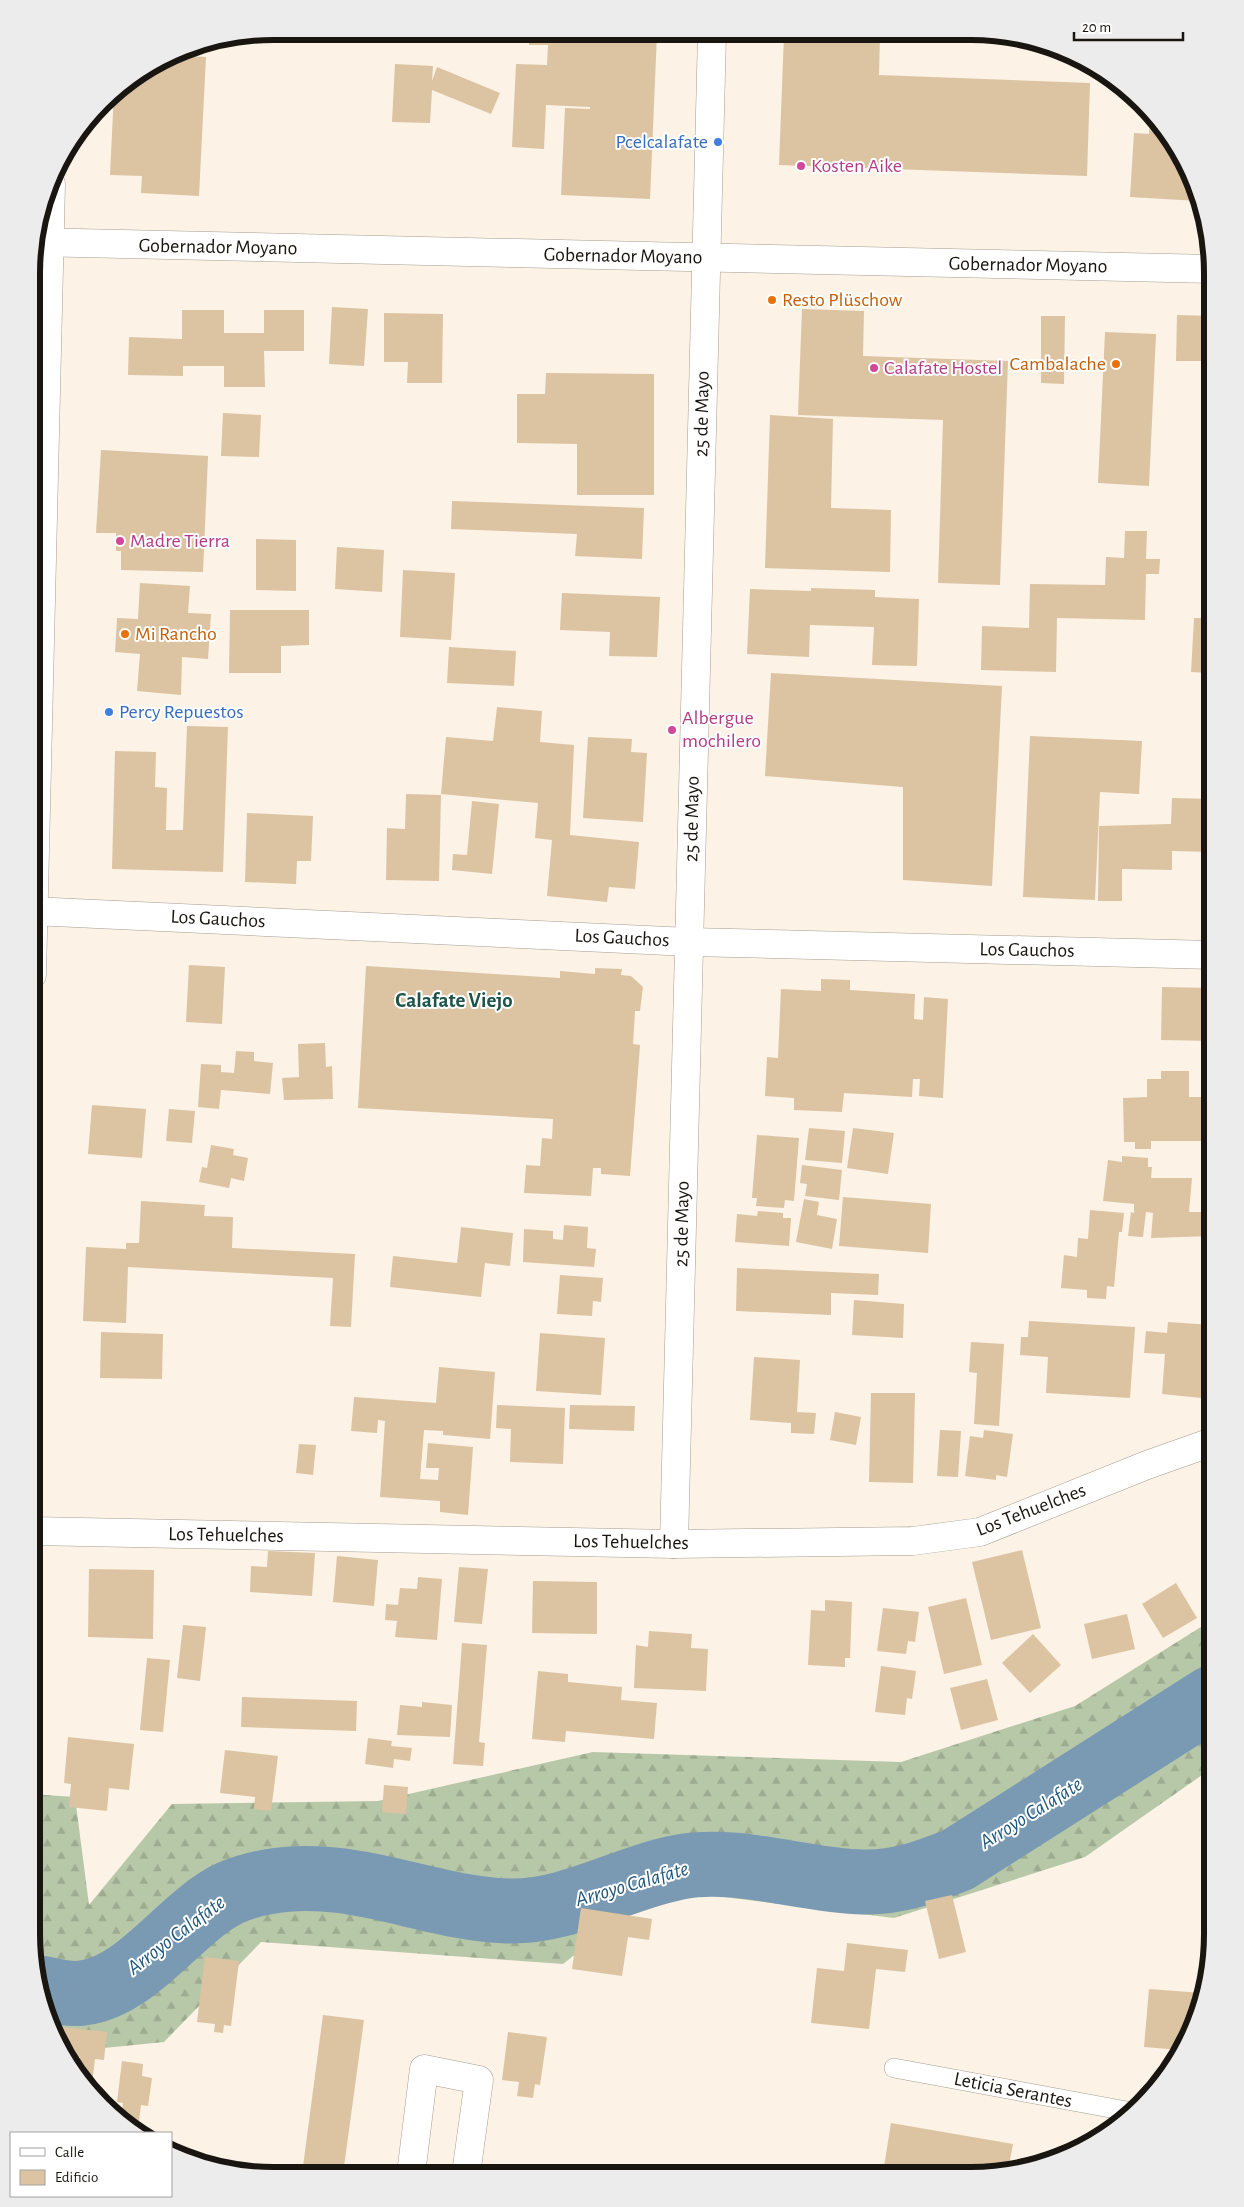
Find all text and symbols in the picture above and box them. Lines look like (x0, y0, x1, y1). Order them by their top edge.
scale bar (1074, 10, 1183, 42)
text: 20 m (1082, 20, 1111, 35)
place label: Pcelcalafate (615, 132, 708, 152)
marker: Pcelcalafate (712, 136, 724, 148)
place label: Kosten Aike (811, 156, 902, 176)
marker: Kosten Aike (795, 160, 807, 172)
street label: Gobernador Moyano (138, 236, 298, 258)
street label: Gobernador Moyano (543, 245, 703, 267)
street label: Gobernador Moyano (948, 254, 1108, 276)
place label: Resto Plüschow (782, 290, 903, 310)
marker: Resto Plüschow (766, 294, 778, 306)
place label: Cambalache (1010, 354, 1106, 374)
place label: Calafate Hostel (884, 358, 1002, 378)
marker: Cambalache (1110, 358, 1122, 370)
marker: Calafate Hostel (868, 362, 880, 374)
street label: 25 de Mayo (691, 371, 713, 457)
place label: Madre Tierra (130, 531, 230, 551)
marker: Madre Tierra (114, 535, 126, 547)
place label: Mi Rancho (135, 624, 217, 644)
marker: Mi Rancho (119, 628, 131, 640)
place label: Percy Repuestos (119, 702, 244, 722)
marker: Percy Repuestos (103, 706, 115, 718)
place label: Albergue mochilero (682, 708, 761, 751)
marker: Albergue mochilero (666, 724, 678, 736)
street label: 25 de Mayo (681, 776, 703, 862)
street label: Los Gauchos (170, 907, 266, 931)
street label: Los Gauchos (574, 926, 670, 950)
street label: Los Gauchos (979, 939, 1075, 961)
district label: Calafate Viejo (395, 990, 513, 1011)
street label: 25 de Mayo (671, 1181, 693, 1267)
street label: Los Tehuelches (973, 1480, 1089, 1540)
street label: Los Tehuelches (168, 1524, 284, 1546)
street label: Los Tehuelches (573, 1531, 689, 1553)
water label: Arroyo Calafate (975, 1773, 1086, 1853)
water label: Arroyo Calafate (572, 1858, 691, 1910)
water label: Arroyo Calafate (122, 1892, 229, 1979)
street label: Leticia Serantes (952, 2069, 1074, 2111)
legend (10, 2132, 172, 2197)
text: Calle (55, 2145, 84, 2160)
text: Edificio (55, 2170, 98, 2185)

